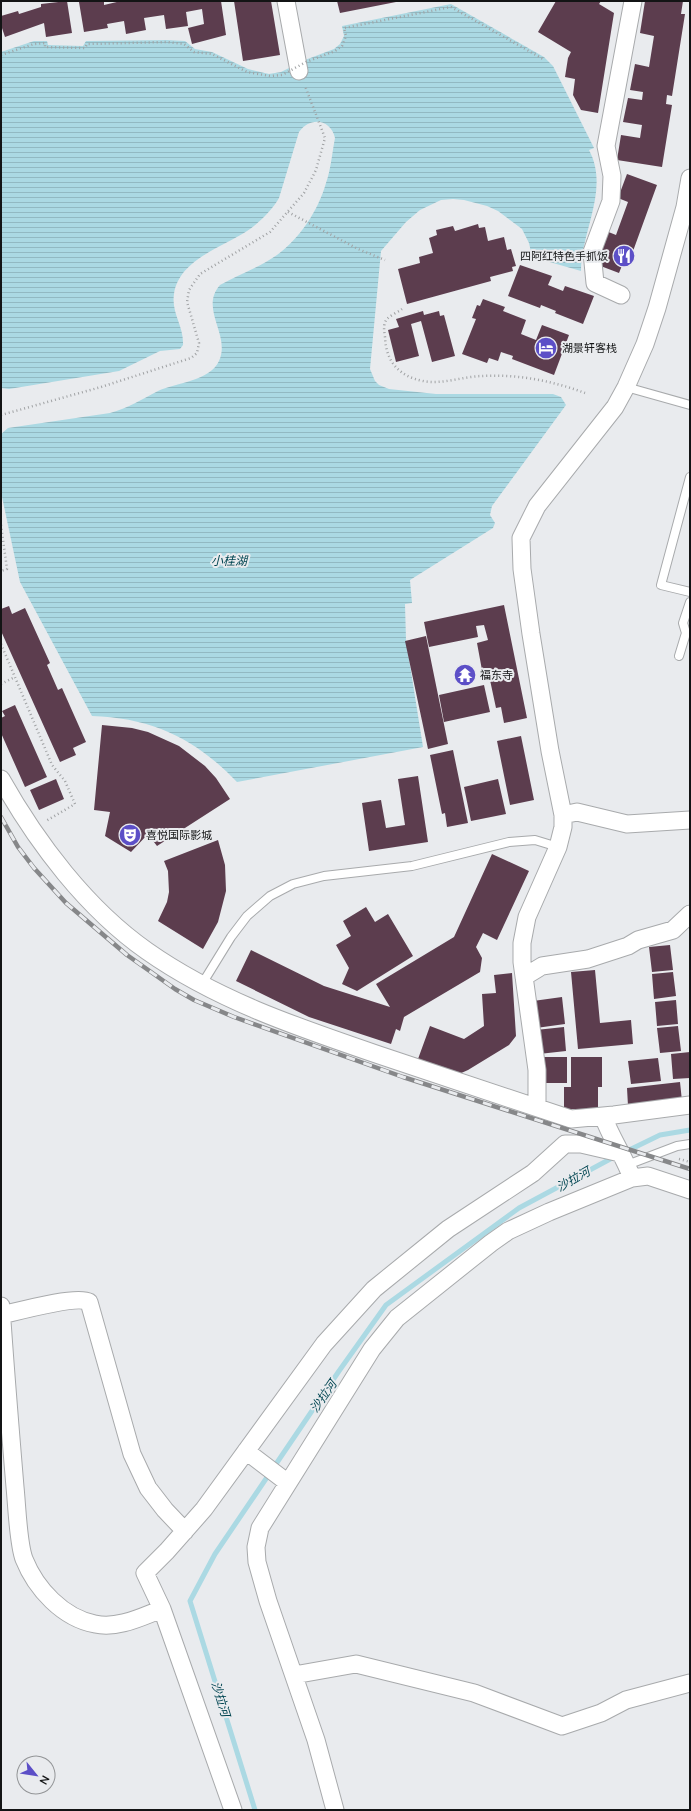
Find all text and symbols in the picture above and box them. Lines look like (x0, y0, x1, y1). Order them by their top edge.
restaurant icon: 四阿红特色手抓饭 (611, 243, 637, 269)
place label: 四阿红特色手抓饭 (520, 249, 608, 263)
hotel icon: 湖景轩客栈 (533, 335, 559, 361)
place label: 湖景轩客栈 (562, 341, 617, 355)
water label: 小桂湖 (211, 553, 249, 568)
temple icon: 福东寺 (452, 662, 478, 688)
place label: 福东寺 (480, 668, 513, 682)
theatre icon: 喜悦国际影城 (117, 822, 143, 848)
place label: 喜悦国际影城 (146, 828, 212, 842)
water label: 沙拉河 (554, 1163, 594, 1194)
water label: 沙拉河 (307, 1375, 341, 1415)
water label: 沙拉河 (209, 1680, 234, 1720)
north arrow (16, 1755, 56, 1795)
text: N (37, 1773, 53, 1787)

